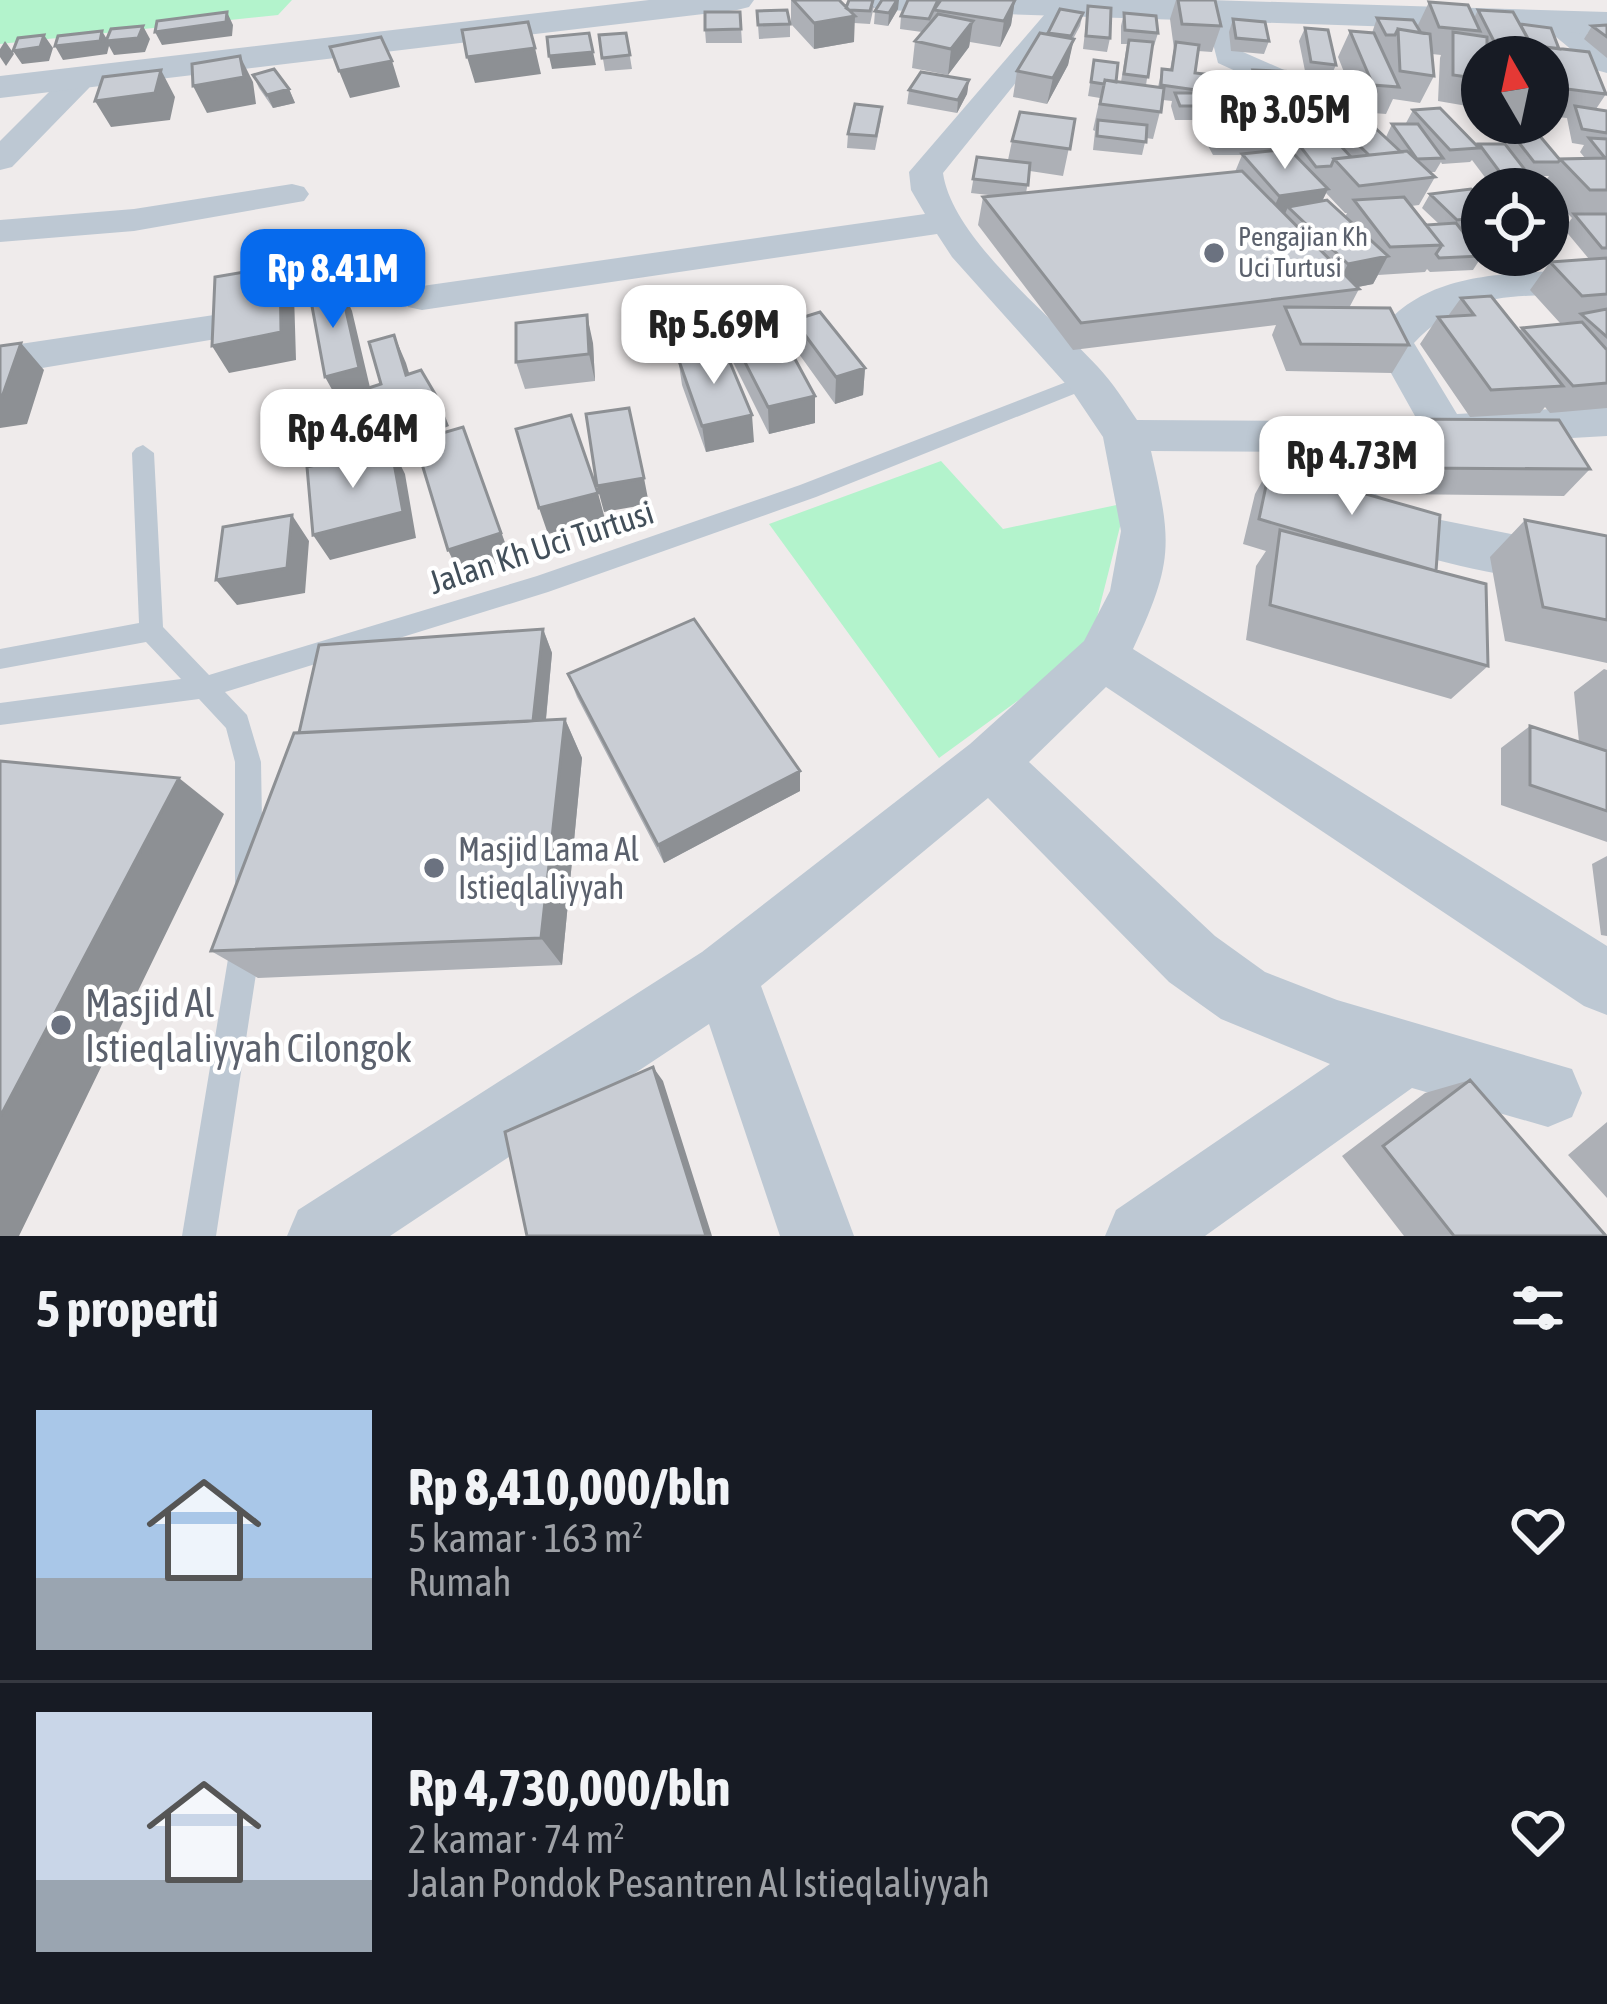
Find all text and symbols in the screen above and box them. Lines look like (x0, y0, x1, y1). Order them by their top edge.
north arrow (1461, 36, 1569, 144)
map controls (1461, 36, 1569, 276)
pin: Rp 3.05M (1161, 70, 1409, 172)
text: Rp 3.05M (1219, 87, 1351, 131)
button: locate (1461, 168, 1569, 276)
place label: Pengajian Kh Uci Turtusi (1238, 221, 1368, 283)
pin: Rp 8.41M (209, 229, 457, 331)
marker: Pengajian Kh Uci Turtusi (1201, 240, 1227, 266)
text: Rp 8.41M (267, 246, 399, 290)
pin: Rp 5.69M (590, 285, 838, 387)
text: Rp 5.69M (648, 302, 780, 346)
pin: Rp 4.64M (229, 389, 477, 491)
text: Rp 4.64M (287, 406, 419, 450)
pin: Rp 4.73M (1228, 416, 1476, 518)
text: Rp 4.73M (1286, 433, 1418, 477)
street label: Jalan Kh Uci Turtusi (424, 493, 658, 601)
place label: Masjid Lama Al Istieqlaliyyah (458, 830, 639, 906)
marker: Masjid Lama Al Istieqlaliyyah (421, 855, 447, 881)
place label: Masjid Al Istieqlaliyyah Cilongok (85, 981, 412, 1070)
marker: Masjid Al Istieqlaliyyah Cilongok (48, 1012, 74, 1038)
icon: filters (1505, 1275, 1571, 1341)
text: 5 properti (36, 1279, 218, 1338)
text: Rp 8,410,000/bln (408, 1457, 730, 1516)
icon: home (132, 1458, 276, 1602)
icon: heart (1505, 1497, 1571, 1563)
text: 5 kamar · 163 m² (408, 1516, 643, 1560)
text: Rumah (408, 1560, 511, 1604)
text: Rp 4,730,000/bln (408, 1758, 730, 1817)
icon: home (132, 1760, 276, 1904)
icon: heart (1505, 1799, 1571, 1865)
text: 2 kamar · 74 m² (408, 1817, 625, 1861)
text: Jalan Pondok Pesantren Al Istieqlaliyyah (408, 1861, 990, 1905)

